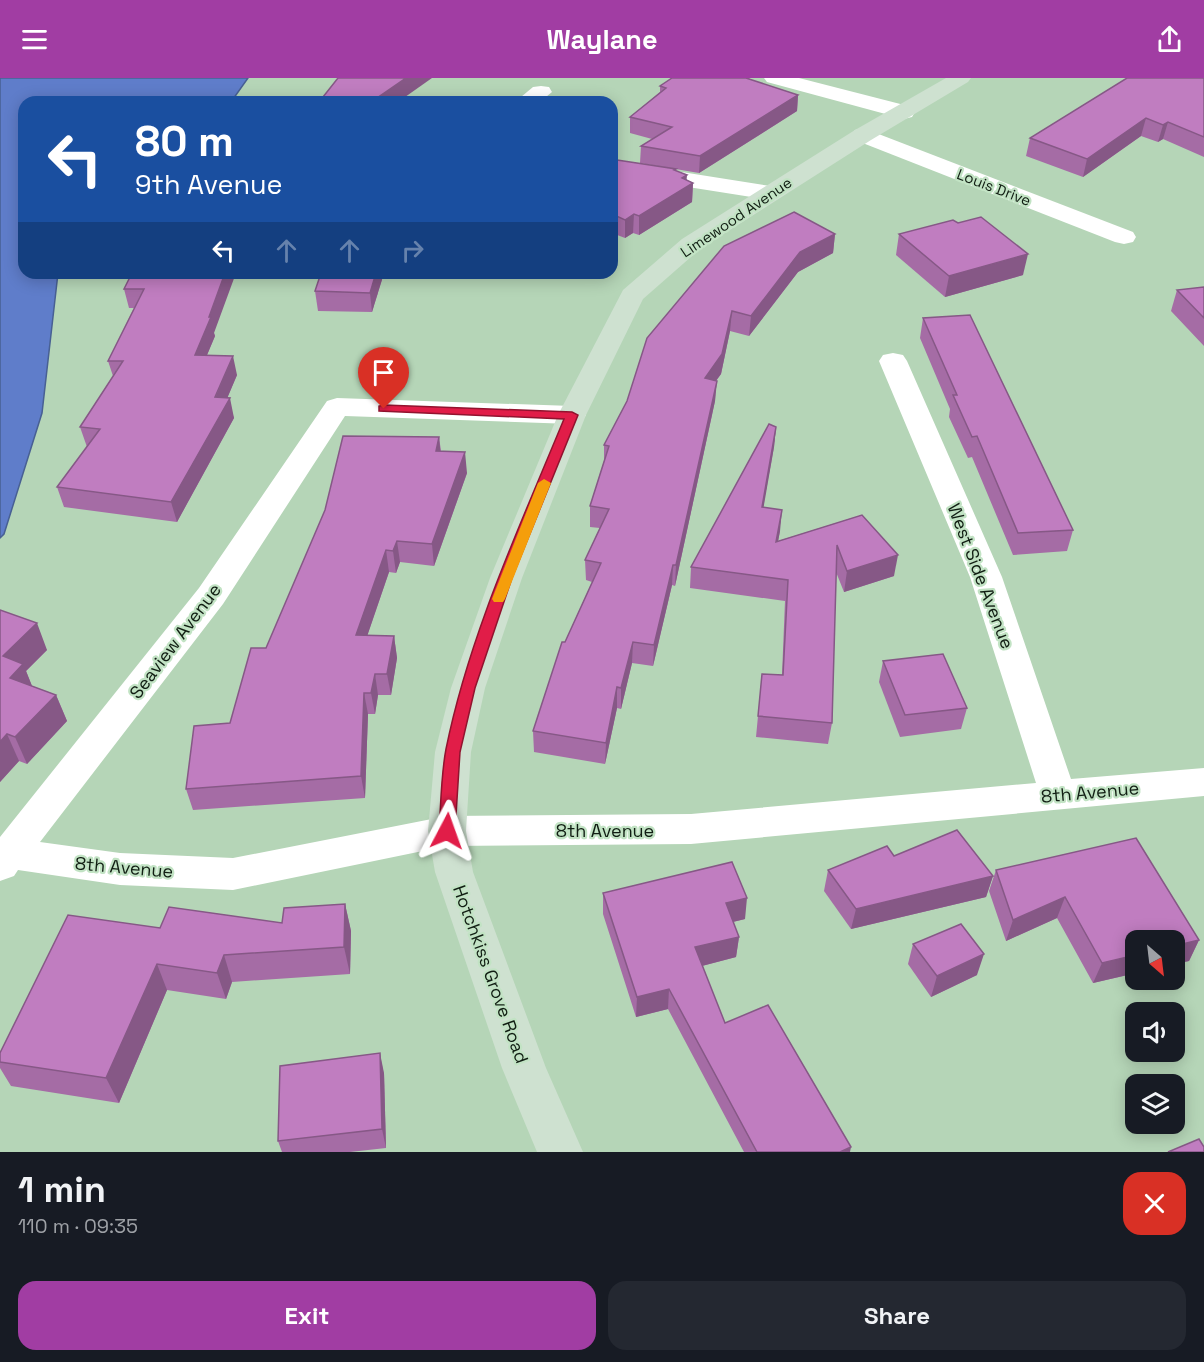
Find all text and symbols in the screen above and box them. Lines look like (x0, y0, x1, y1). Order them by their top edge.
text: Waylane (547, 22, 657, 57)
icon: menu (18, 23, 51, 56)
icon: share (1153, 23, 1186, 56)
text: 80 m (135, 115, 234, 168)
icon: left (36, 120, 114, 198)
street label: Louis Drive (954, 164, 1034, 210)
text: 9th Avenue (135, 167, 282, 202)
street label: Limewood Avenue (677, 173, 795, 261)
icon: left (207, 234, 240, 267)
icon: ahead (270, 234, 303, 267)
icon: ahead (333, 234, 366, 267)
icon: right (396, 234, 429, 267)
pin (358, 347, 409, 409)
icon: arrive (367, 356, 400, 389)
street label: West Side Avenue (943, 500, 1019, 652)
street label: Seaview Avenue (124, 579, 226, 703)
street label: 8th Avenue (1040, 776, 1140, 808)
position arrow (415, 799, 479, 863)
street label: 8th Avenue (556, 819, 654, 842)
street label: 8th Avenue (74, 851, 174, 883)
street label: Hotchkiss Grove Road (448, 882, 534, 1066)
north arrow (1125, 930, 1185, 990)
map controls (1125, 930, 1185, 1134)
button: sound (1125, 1002, 1185, 1062)
button: layers (1125, 1074, 1185, 1134)
text: 1 min (18, 1167, 106, 1213)
button: close (1123, 1172, 1186, 1235)
text: 110 m · 09:35 (18, 1213, 138, 1239)
button: Exit (18, 1281, 596, 1350)
button: Share (608, 1281, 1186, 1350)

